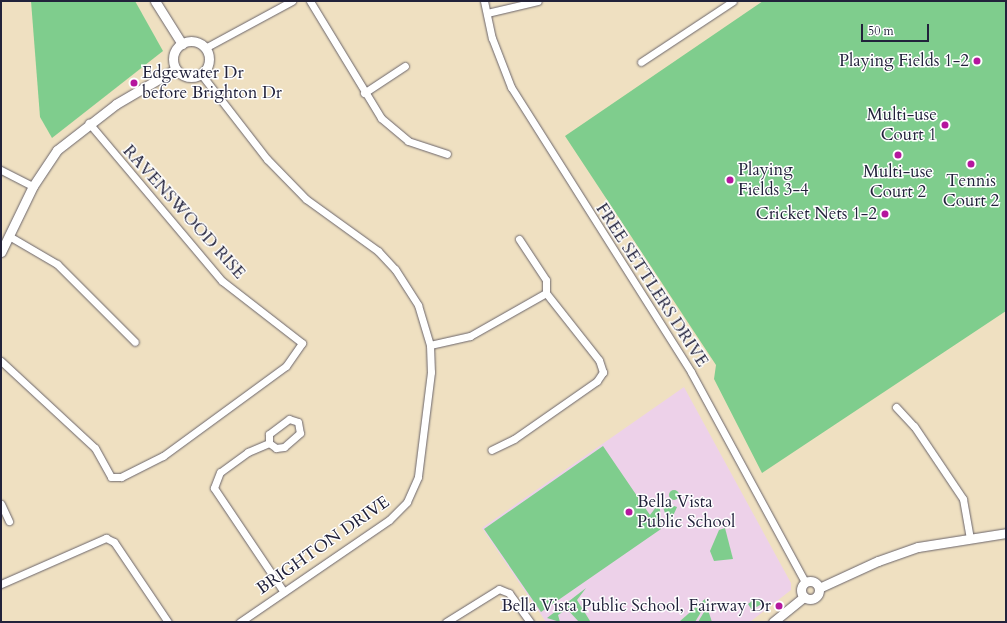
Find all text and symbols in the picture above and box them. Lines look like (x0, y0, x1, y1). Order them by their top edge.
scale bar (863, 16, 931, 42)
text: 50 m (868, 23, 894, 39)
place label: Playing Fields 1-2 (839, 51, 969, 71)
marker: Playing Fields 1-2 (972, 56, 982, 66)
place label: Edgewater Dr before Brighton Dr (142, 63, 282, 103)
marker: Edgewater Dr before Brighton Dr (129, 78, 139, 88)
place label: Multi-use Court 1 (867, 105, 937, 145)
marker: Multi-use Court 1 (940, 120, 950, 130)
street label: RAVENSWOOD RISE (119, 141, 249, 283)
marker: Multi-use Court 2 (893, 150, 903, 160)
marker: Tennis Court 2 (966, 159, 976, 169)
place label: Playing Fields 3-4 (738, 160, 809, 200)
place label: Multi-use Court 2 (863, 162, 933, 202)
place label: Tennis Court 2 (943, 171, 999, 211)
marker: Playing Fields 3-4 (725, 175, 735, 185)
street label: FREE SETTLERS DRIVE (591, 199, 713, 371)
place label: Cricket Nets 1-2 (756, 204, 877, 224)
marker: Cricket Nets 1-2 (880, 209, 890, 219)
street label: BRIGHTON DRIVE (253, 492, 393, 598)
place label: Bella Vista Public School (637, 492, 735, 532)
marker: Bella Vista Public School (624, 507, 634, 517)
place label: Bella Vista Public School, Fairway Dr (501, 596, 771, 616)
marker: Bella Vista Public School, Fairway Dr (774, 601, 784, 611)

